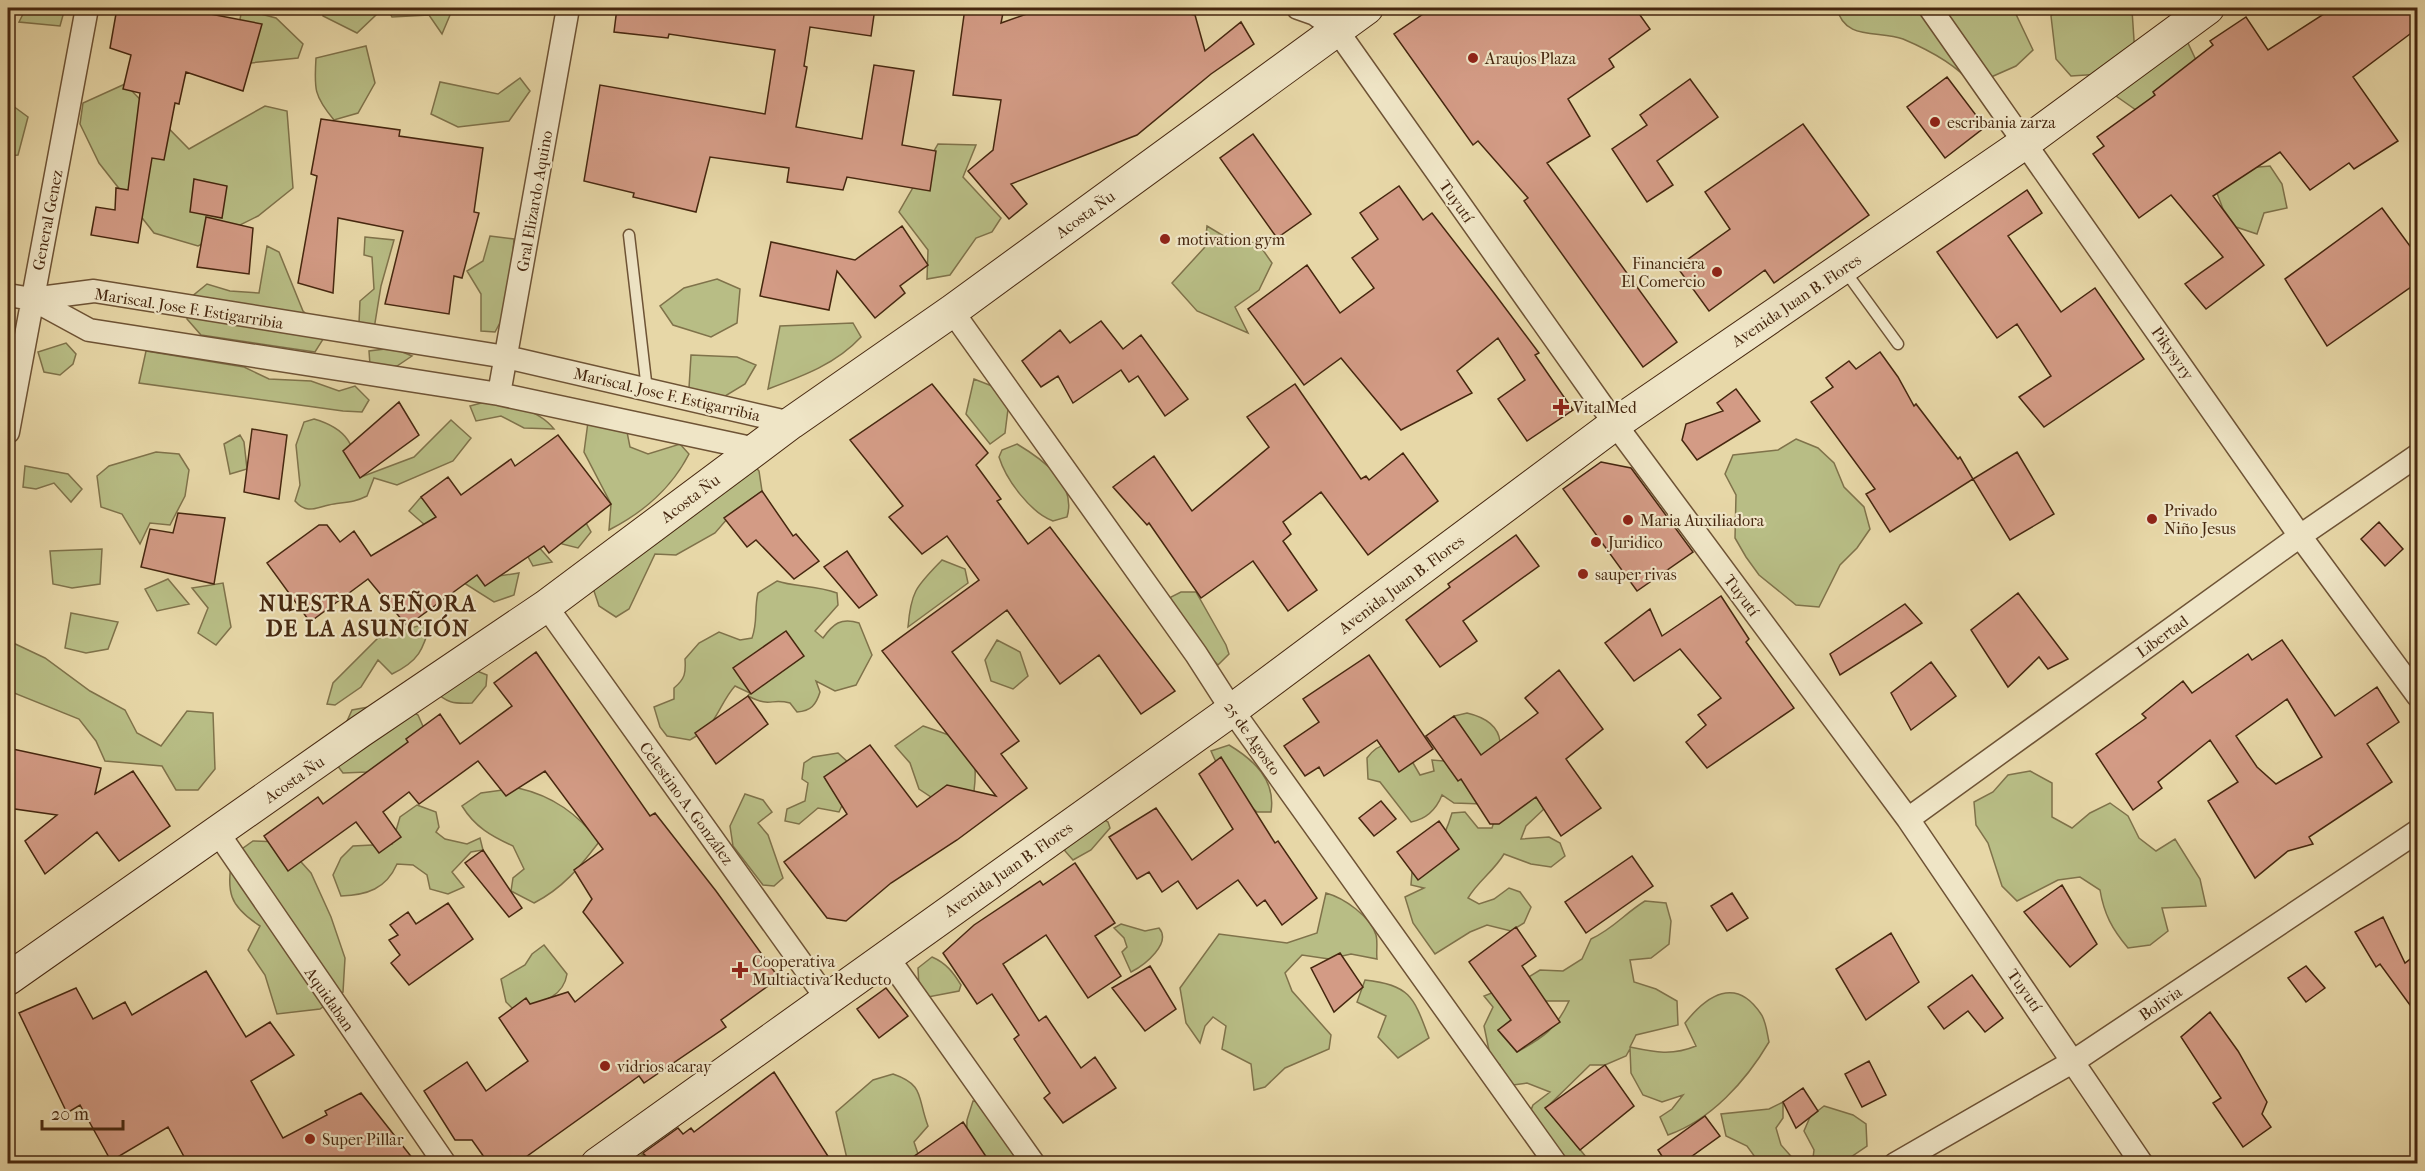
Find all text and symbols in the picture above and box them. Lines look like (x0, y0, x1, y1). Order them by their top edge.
place label: Araujos Plaza (1484, 49, 1577, 68)
marker: Araujos Plaza (1466, 51, 1480, 65)
place label: escribania zarza (1947, 113, 2056, 132)
marker: escribania zarza (1928, 115, 1942, 129)
street label: Gral Elizardo Aquino (513, 129, 556, 273)
street label: General Genez (28, 168, 67, 272)
street label: Tuyutí (1435, 176, 1478, 226)
street label: Acosta Ñu (1051, 186, 1119, 243)
place label: motivation gym (1177, 230, 1286, 249)
marker: motivation gym (1158, 232, 1172, 246)
street label: Avenida Juan B. Flores (1727, 250, 1865, 351)
place label: Financiera El Comercio (1621, 254, 1706, 291)
marker: Financiera El Comercio (1710, 265, 1724, 279)
street label: Mariscal. Jose F. Estigarribia (93, 284, 285, 333)
street label: Pikysyry (2147, 323, 2198, 384)
street label: Mariscal. Jose F. Estigarribia (572, 364, 763, 425)
place label: VitalMed (1572, 398, 1637, 417)
marker: VitalMed (1554, 400, 1568, 414)
street label: Acosta Ñu (656, 470, 724, 527)
place label: Privado Niño Jesus (2164, 501, 2236, 538)
place label: Maria Auxiliadora (1640, 511, 1765, 530)
marker: Privado Niño Jesus (2145, 512, 2159, 526)
marker: Maria Auxiliadora (1621, 513, 1635, 527)
street label: Avenida Juan B. Flores (1334, 531, 1468, 638)
place label: Juridico (1606, 533, 1663, 552)
marker: Juridico (1589, 535, 1603, 549)
place label: sauper rivas (1595, 565, 1677, 584)
marker: sauper rivas (1576, 567, 1590, 581)
street label: Tuyutí (1720, 571, 1764, 620)
district label: NUESTRA SEÑORA DE LA ASUNCIÓN (259, 590, 477, 642)
street label: Libertad (2133, 611, 2192, 662)
street label: 25 de Agosto (1220, 698, 1285, 779)
street label: Celestino A. González (636, 738, 738, 869)
street label: Acosta Ñu (260, 752, 328, 808)
street label: Avenida Juan B. Flores (940, 818, 1076, 921)
place label: Cooperativa Multiactiva Reducto (752, 952, 891, 989)
street label: Aquidaban (300, 963, 359, 1035)
marker: Cooperativa Multiactiva Reducto (733, 963, 747, 977)
street label: Tuyutí (2003, 965, 2046, 1015)
street label: Bolivia (2135, 982, 2186, 1025)
place label: vidrios acaray (617, 1057, 712, 1076)
marker: vidrios acaray (598, 1059, 612, 1073)
scale bar (42, 1093, 123, 1131)
text: 20 m (51, 1104, 89, 1125)
place label: Super Pillar (322, 1130, 404, 1149)
marker: Super Pillar (303, 1132, 317, 1146)

